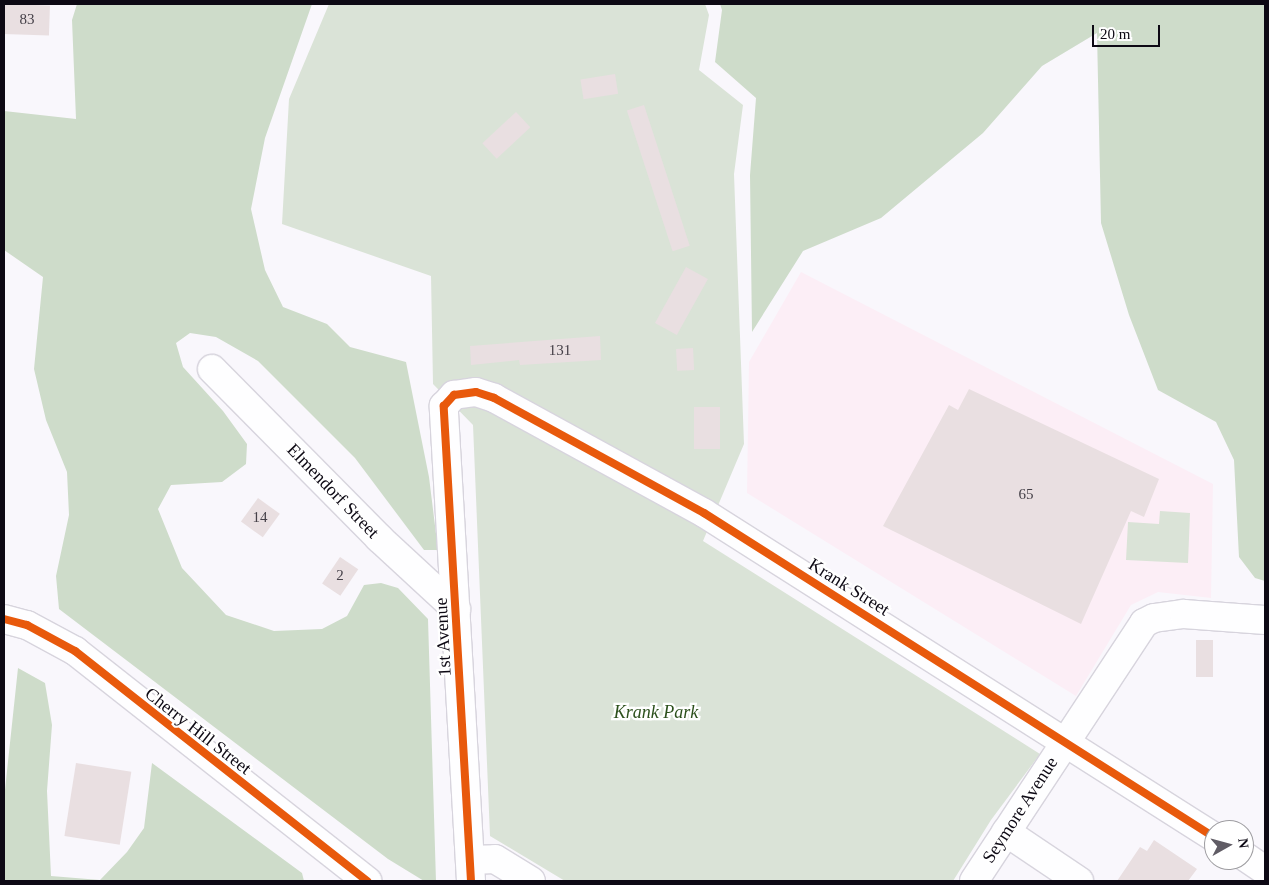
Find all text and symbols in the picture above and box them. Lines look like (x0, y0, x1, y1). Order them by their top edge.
house number: 83 (20, 11, 34, 29)
scale bar (1094, 15, 1162, 47)
text: 20 m (1100, 26, 1130, 42)
house number: 131 (549, 342, 571, 360)
street label: Elmendorf Street (282, 439, 384, 543)
house number: 65 (1018, 486, 1034, 504)
house number: 14 (252, 509, 268, 527)
street label: Krank Street (804, 554, 894, 620)
house number: 2 (336, 567, 344, 585)
street label: 1st Avenue (430, 596, 456, 678)
street label: Cherry Hill Street (141, 683, 255, 779)
park label: Krank Park (614, 701, 698, 723)
street label: Seymore Avenue (977, 752, 1063, 868)
north arrow (1204, 820, 1254, 870)
text: N (1235, 837, 1251, 849)

